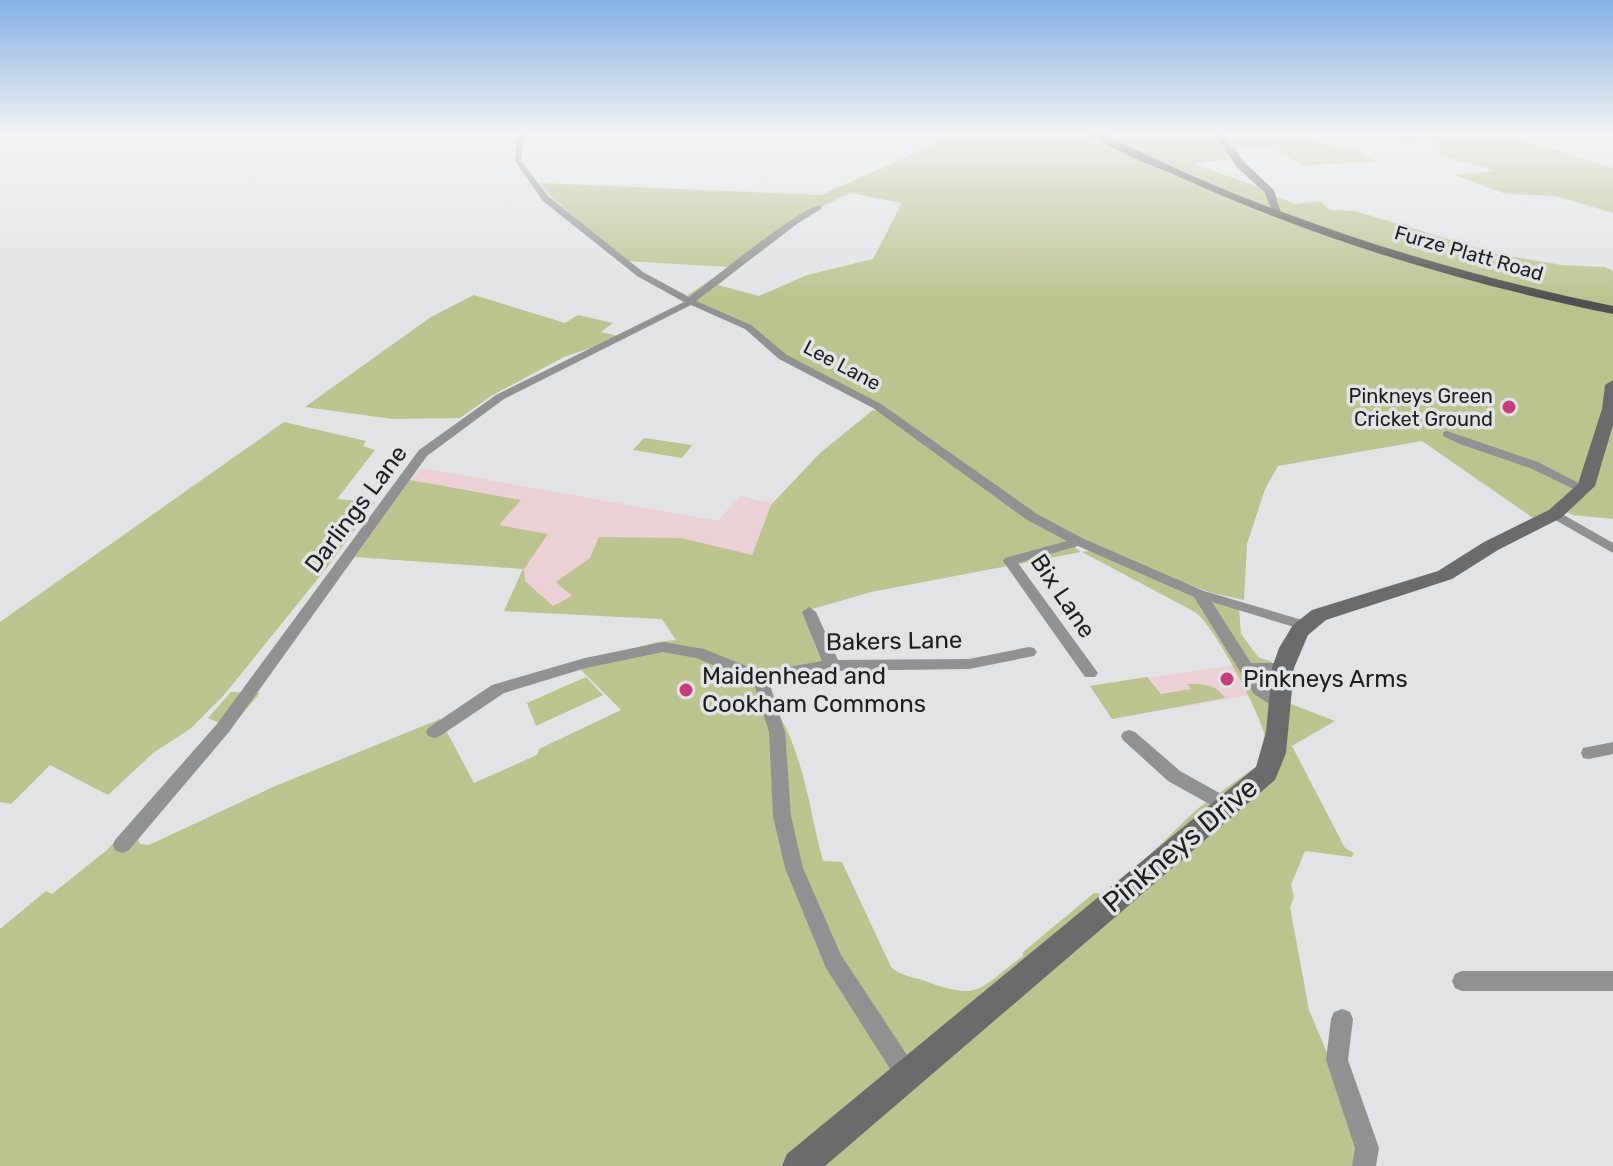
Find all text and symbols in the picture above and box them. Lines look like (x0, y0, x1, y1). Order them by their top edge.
street label: Furze Platt Road (1392, 220, 1546, 286)
street label: Lee Lane (799, 335, 885, 395)
place label: Pinkneys Green Cricket Ground (1349, 384, 1493, 431)
marker: Pinkneys Green Cricket Ground (1500, 398, 1518, 416)
street label: Darlings Lane (299, 440, 413, 578)
street label: Bix Lane (1025, 549, 1101, 643)
street label: Bakers Lane (826, 626, 962, 656)
place label: Maidenhead and Cookham Commons (702, 662, 926, 718)
place label: Pinkneys Arms (1243, 665, 1408, 693)
marker: Pinkneys Arms (1218, 670, 1236, 688)
marker: Maidenhead and Cookham Commons (677, 681, 695, 699)
street label: Pinkneys Drive (1096, 771, 1264, 919)

